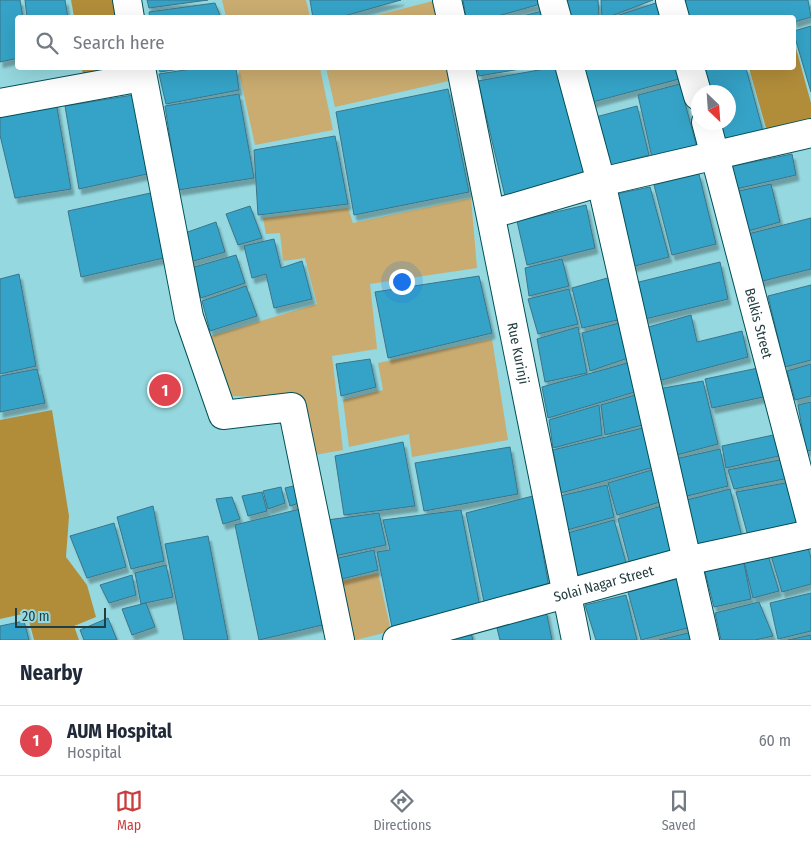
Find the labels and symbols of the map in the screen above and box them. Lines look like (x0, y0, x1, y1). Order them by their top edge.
north arrow (691, 85, 736, 130)
your location (389, 269, 415, 295)
street label: Belkis Street (741, 286, 776, 361)
street label: Rue Kurinji (504, 321, 533, 386)
pin: 1 (149, 371, 181, 409)
street label: Solai Nagar Street (552, 562, 656, 605)
scale bar (15, 605, 106, 628)

